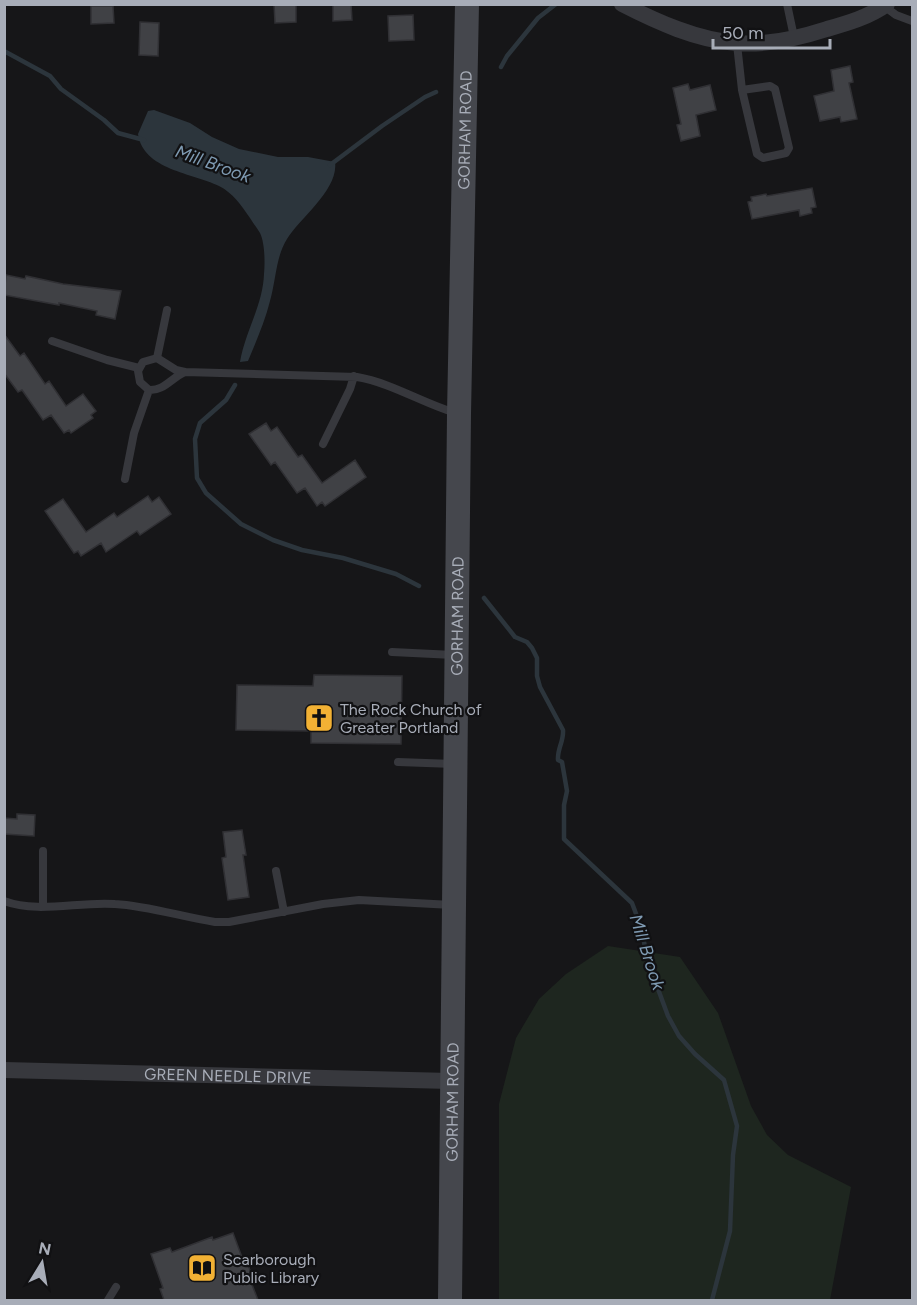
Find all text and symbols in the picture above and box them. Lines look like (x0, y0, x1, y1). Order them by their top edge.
scale bar (713, 12, 830, 50)
text: 50 m (722, 22, 764, 44)
street label: GORHAM ROAD (454, 70, 475, 190)
water label: Mill Brook (172, 140, 255, 188)
street label: GORHAM ROAD (447, 556, 467, 676)
place label: The Rock Church of Greater Portland (340, 700, 482, 737)
church icon: The Rock Church of Greater Portland (303, 702, 335, 734)
water label: Mill Brook (624, 911, 670, 994)
street label: GORHAM ROAD (442, 1042, 462, 1162)
street label: GREEN NEEDLE DRIVE (144, 1064, 312, 1087)
north arrow (12, 1233, 72, 1293)
text: N (37, 1238, 53, 1259)
place label: Scarborough Public Library (223, 1250, 320, 1287)
library icon: Scarborough Public Library (186, 1252, 218, 1284)

